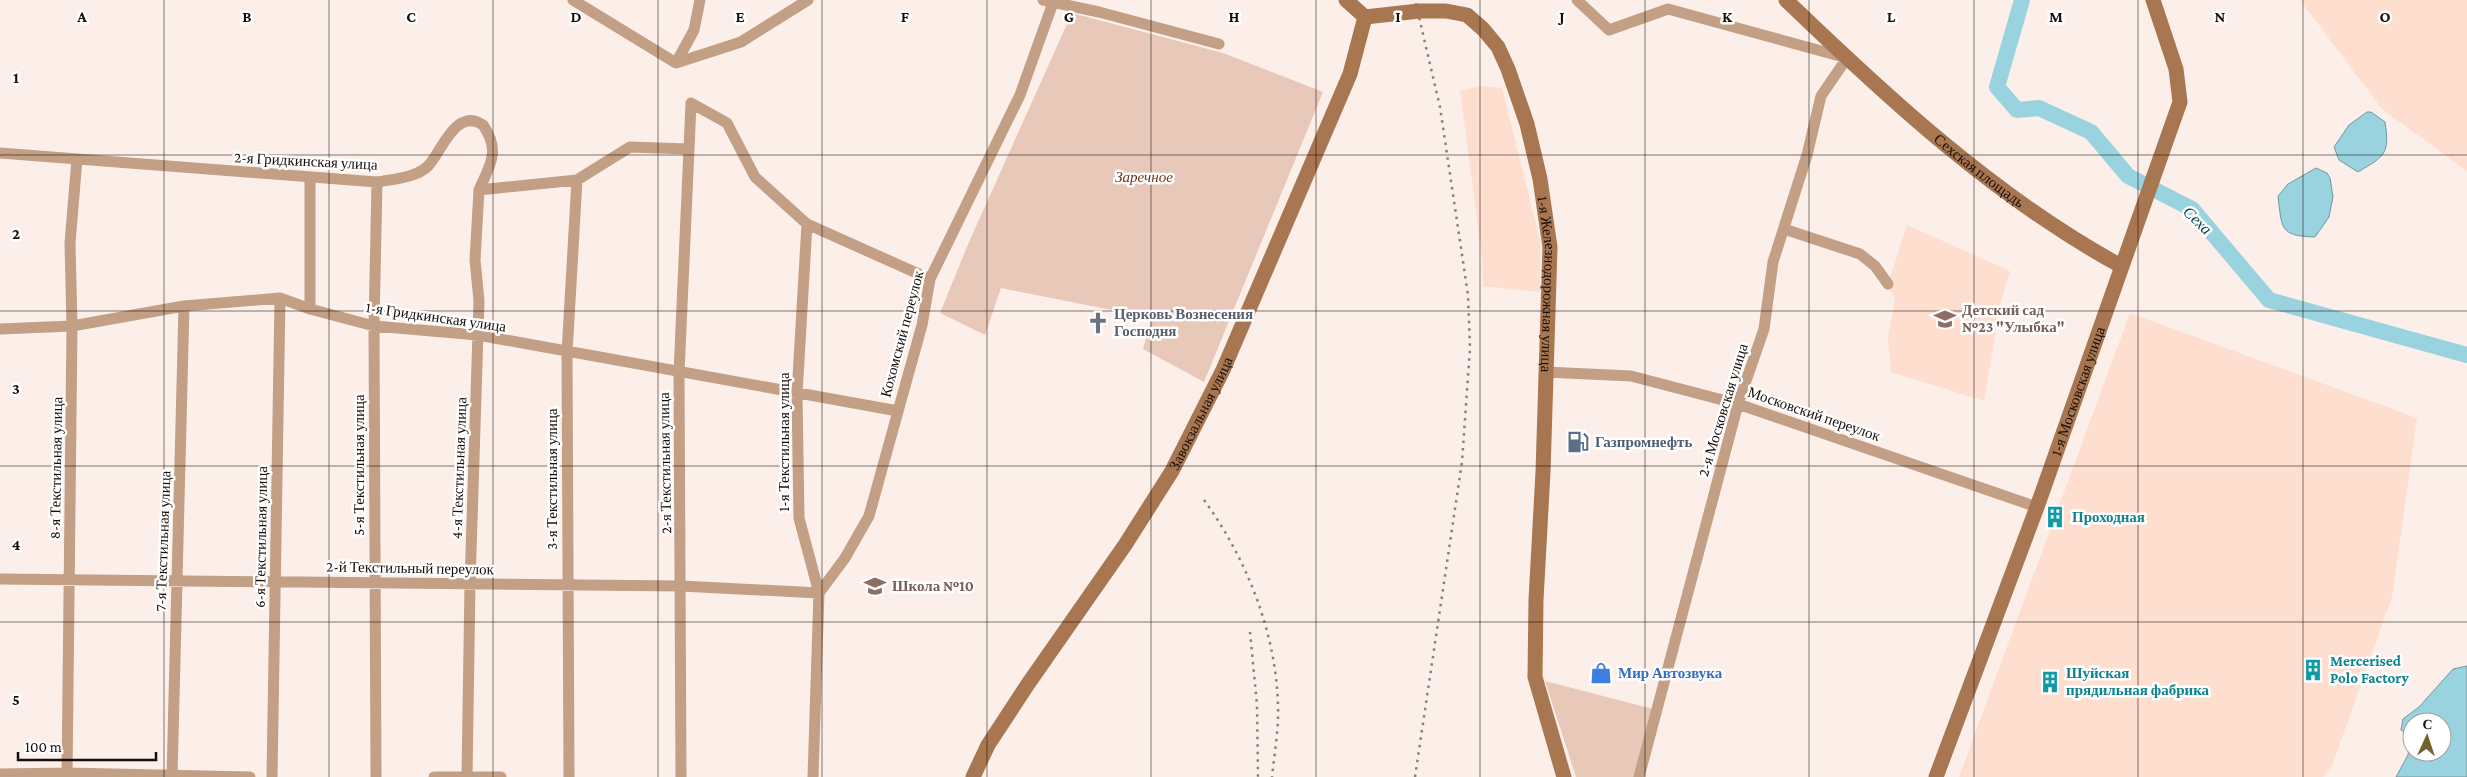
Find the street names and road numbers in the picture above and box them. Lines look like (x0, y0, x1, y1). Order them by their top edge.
street label: Сехская площадь (1931, 131, 2027, 211)
street label: 2-я Гридкинская улица (234, 149, 378, 173)
street label: 1-я Железнодорожная улица (1535, 195, 1558, 373)
street label: Кохомский переулок (877, 268, 927, 399)
street label: 1-я Гридкинская улица (365, 299, 508, 335)
street label: 1-я Московская улица (2048, 324, 2108, 458)
street label: 2-я Московская улица (1695, 341, 1751, 478)
street label: Завокзальная улица (1166, 354, 1236, 472)
street label: 1-я Текстильная улица (776, 372, 792, 512)
street label: Московский переулок (1746, 384, 1883, 444)
street label: 2-я Текстильная улица (656, 392, 674, 534)
street label: 5-я Текстильная улица (351, 394, 367, 536)
street label: 8-я Текстильная улица (47, 396, 65, 539)
street label: 4-я Текстильная улица (449, 396, 469, 539)
street label: 3-я Текстильная улица (544, 408, 560, 550)
street label: 6-я Текстильная улица (252, 466, 270, 608)
street label: 7-я Текстильная улица (153, 470, 173, 612)
street label: 2-й Текстильный переулок (326, 559, 495, 577)

